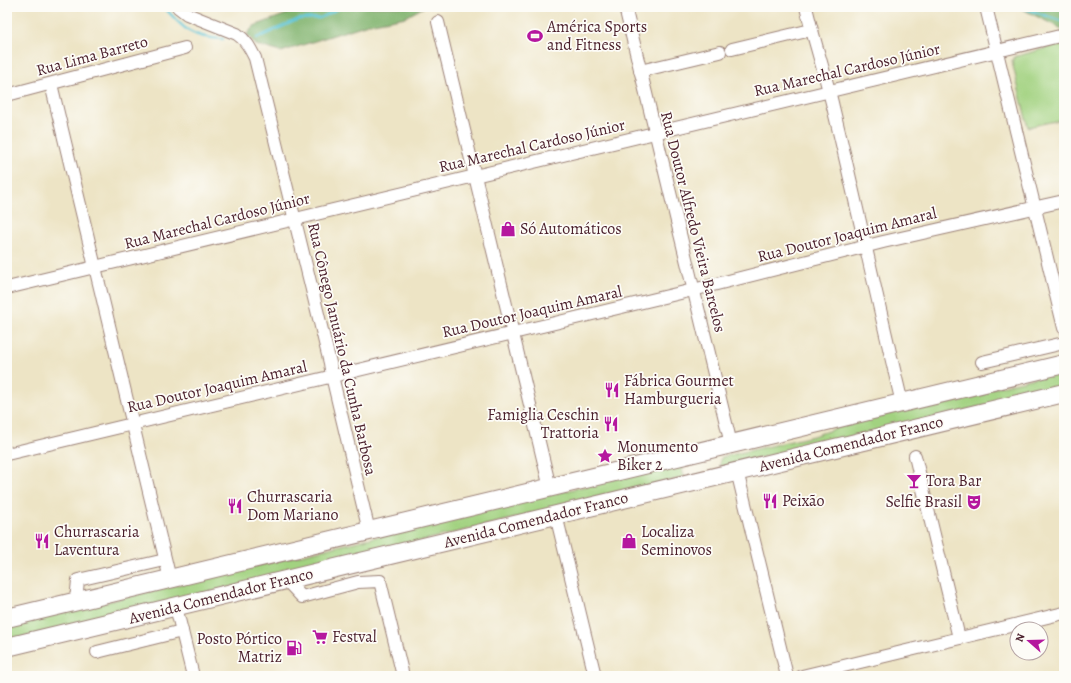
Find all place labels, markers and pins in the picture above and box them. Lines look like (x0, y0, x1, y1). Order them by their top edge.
place label: América Sports and Fitness (546, 16, 647, 56)
sports icon: América Sports and Fitness (526, 27, 544, 45)
place label: Só Automáticos (520, 218, 622, 240)
shop icon: Só Automáticos (499, 220, 517, 238)
place label: Fábrica Gourmet Hamburgueria (624, 370, 734, 410)
restaurant icon: Fábrica Gourmet Hamburgueria (603, 381, 621, 399)
place label: Famiglia Ceschin Trattoria (487, 404, 600, 444)
restaurant icon: Famiglia Ceschin Trattoria (602, 415, 620, 433)
place label: Monumento Biker 2 (617, 436, 698, 476)
place icon: Monumento Biker 2 (596, 447, 614, 465)
place label: Tora Bar (926, 470, 981, 492)
bar icon: Tora Bar (905, 472, 923, 490)
place label: Churrascaria Dom Mariano (247, 486, 338, 526)
place label: Peixão (782, 490, 825, 512)
place label: Selfie Brasil (885, 491, 962, 513)
restaurant icon: Peixão (761, 492, 779, 510)
theatre icon: Selfie Brasil (965, 493, 983, 511)
restaurant icon: Churrascaria Dom Mariano (226, 497, 244, 515)
place label: Churrascaria Laventura (54, 521, 140, 561)
place label: Localiza Seminovos (641, 521, 712, 561)
restaurant icon: Churrascaria Laventura (33, 532, 51, 550)
shop icon: Localiza Seminovos (620, 532, 638, 550)
place label: Festval (332, 626, 377, 648)
place label: Posto Pórtico Matriz (197, 628, 282, 668)
supermarket icon: Festval (311, 628, 329, 646)
fuel station icon: Posto Pórtico Matriz (285, 639, 303, 657)

